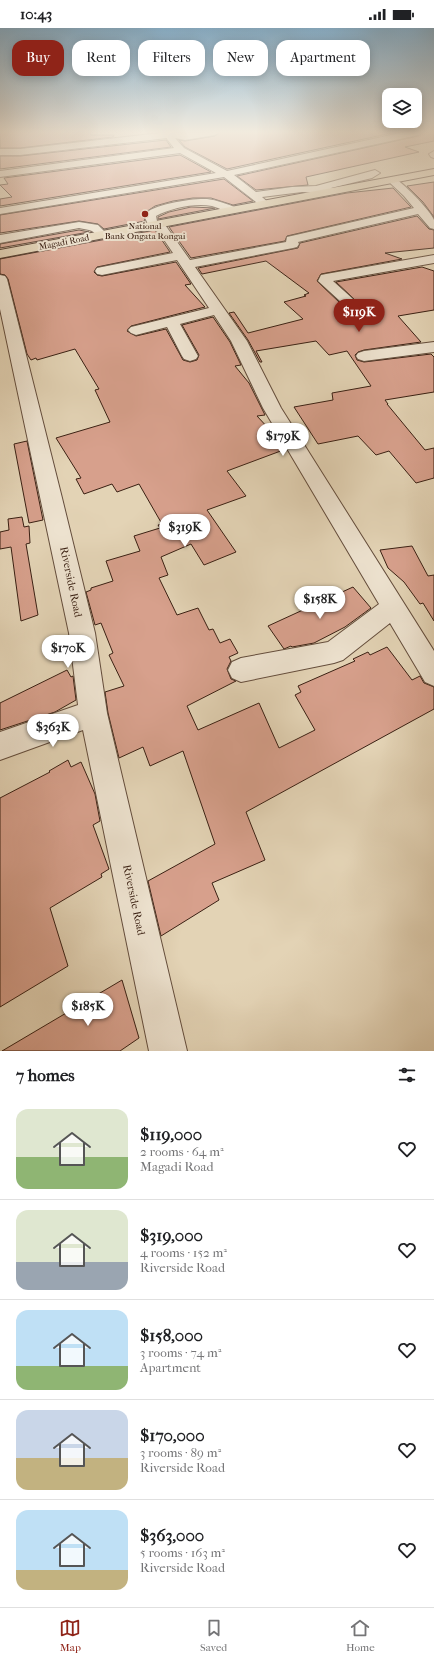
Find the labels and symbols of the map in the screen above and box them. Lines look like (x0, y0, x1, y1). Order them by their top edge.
marker: National Bank-Ongata Rongai (140, 209, 150, 219)
place label: National Bank-Ongata Rongai (105, 221, 186, 241)
street label: Magadi Road (38, 232, 90, 252)
pin: $119K (331, 299, 387, 333)
pin: $179K (255, 423, 311, 457)
pin: $319K (157, 514, 213, 548)
street label: Riverside Road (57, 545, 85, 620)
pin: $158K (292, 586, 348, 620)
pin: $170K (40, 635, 96, 669)
pin: $363K (25, 714, 81, 748)
street label: Riverside Road (120, 863, 148, 938)
pin: $185K (60, 993, 116, 1027)

